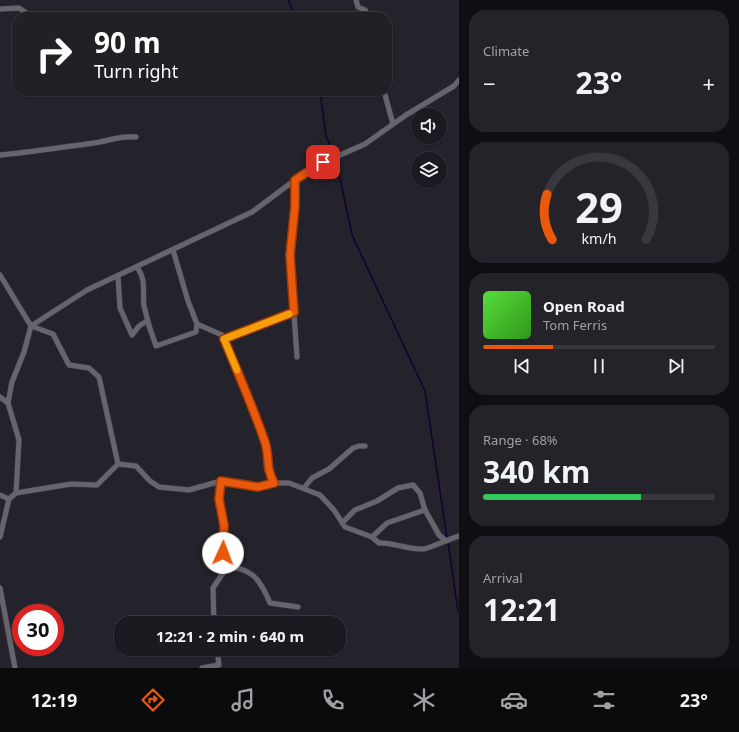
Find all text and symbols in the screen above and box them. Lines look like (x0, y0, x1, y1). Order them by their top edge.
text: 90 m (94, 23, 161, 61)
icon: right (28, 28, 80, 80)
text: Climate (483, 42, 529, 60)
text: Turn right (94, 59, 178, 83)
text: 23° (575, 62, 623, 103)
text: − (483, 68, 496, 98)
text: + (702, 68, 715, 98)
map controls (411, 108, 447, 188)
button: sound (411, 108, 447, 144)
pin (306, 145, 340, 179)
icon: arrive (312, 151, 334, 173)
button: layers (411, 152, 447, 188)
text: 29 (575, 179, 623, 235)
text: km/h (581, 229, 617, 248)
text: Open Road (543, 296, 625, 316)
text: Tom Ferris (543, 316, 607, 334)
icon: previous (511, 355, 533, 377)
icon: pause (588, 355, 610, 377)
icon: next (665, 355, 687, 377)
text: Range · 68% (483, 431, 558, 449)
text: 340 km (483, 451, 590, 492)
position arrow (202, 532, 244, 574)
text: Arrival (483, 569, 523, 587)
text: 12:21 (483, 589, 560, 630)
speed limit sign: 30 (12, 604, 64, 656)
text: 12:21 · 2 min · 640 m (156, 626, 304, 646)
icon: directions (139, 686, 167, 714)
icon: music (229, 686, 257, 714)
icon: phone (319, 686, 347, 714)
icon: climate (410, 686, 438, 714)
icon: car (500, 686, 528, 714)
icon: filters (590, 686, 618, 714)
text: 12:19 (31, 688, 77, 712)
text: 23° (680, 688, 708, 712)

